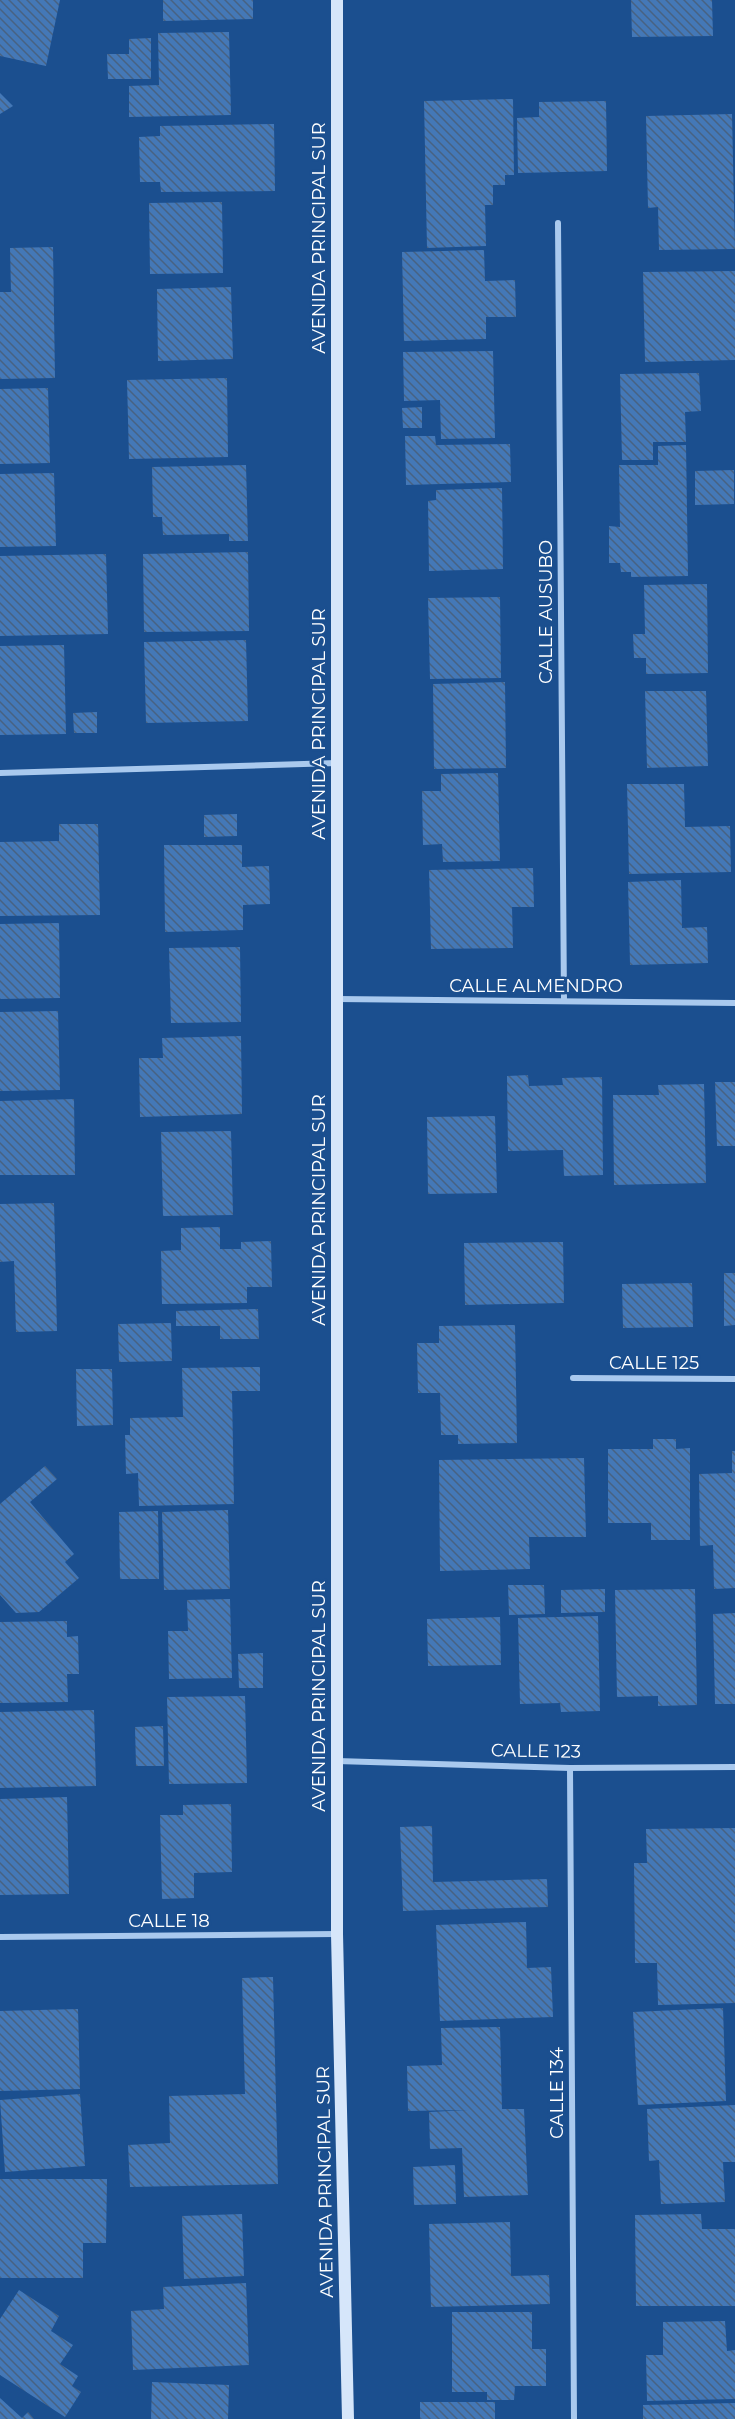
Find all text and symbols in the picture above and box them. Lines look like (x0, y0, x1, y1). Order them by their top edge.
street label: AVENIDA PRINCIPAL SUR (308, 122, 330, 354)
street label: CALLE AUSUBO (535, 540, 557, 684)
street label: AVENIDA PRINCIPAL SUR (308, 608, 330, 840)
street label: CALLE ALMENDRO (449, 975, 623, 997)
street label: AVENIDA PRINCIPAL SUR (308, 1094, 330, 1326)
street label: CALLE 125 (609, 1352, 699, 1374)
street label: AVENIDA PRINCIPAL SUR (308, 1580, 330, 1812)
street label: CALLE 123 (491, 1739, 581, 1763)
street label: CALLE 18 (128, 1910, 210, 1932)
street label: CALLE 134 (546, 2047, 568, 2139)
street label: AVENIDA PRINCIPAL SUR (312, 2066, 338, 2298)

